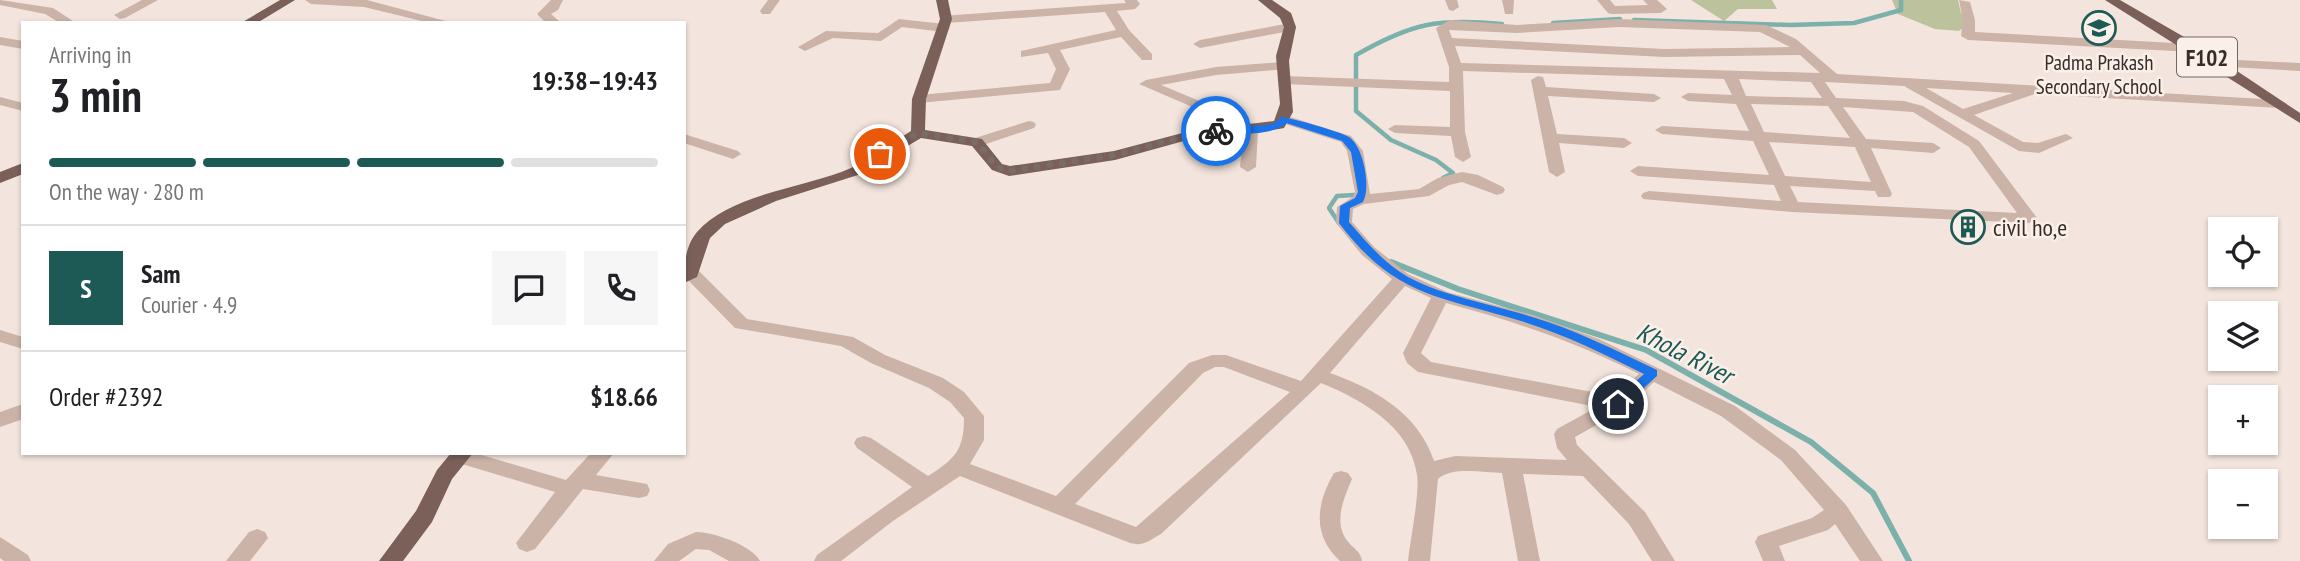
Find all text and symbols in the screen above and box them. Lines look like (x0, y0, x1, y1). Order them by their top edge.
school or university icon: Padma Prakash Secondary School (2080, 9, 2118, 47)
road number: F102 (2177, 38, 2237, 76)
text: Arriving in (49, 40, 131, 69)
place label: Padma Prakash Secondary School (2036, 49, 2162, 100)
text: 19:38–19:43 (531, 64, 658, 97)
text: 3 min (49, 65, 142, 125)
courier (1181, 96, 1251, 166)
icon: bike (1197, 112, 1235, 150)
pin (850, 124, 910, 184)
icon: bag (861, 135, 899, 173)
text: On the way · 280 m (49, 177, 204, 206)
building icon: civil ho,e (1949, 208, 1987, 246)
place label: civil ho,e (1993, 212, 2067, 243)
map controls (2208, 217, 2278, 539)
button: locate (2208, 217, 2278, 287)
button: chat (492, 251, 566, 325)
button: phone (584, 251, 658, 325)
text: Sam (141, 257, 180, 290)
text: S (80, 272, 92, 305)
text: Courier · 4.9 (141, 290, 237, 319)
button: layers (2208, 301, 2278, 371)
water label: Khola River (1631, 315, 1742, 393)
pin (1588, 374, 1648, 434)
text: Order #2392 (49, 380, 164, 413)
text: $18.66 (590, 380, 658, 413)
icon: home (1599, 385, 1637, 423)
button: + (2208, 385, 2278, 455)
button: − (2208, 469, 2278, 539)

